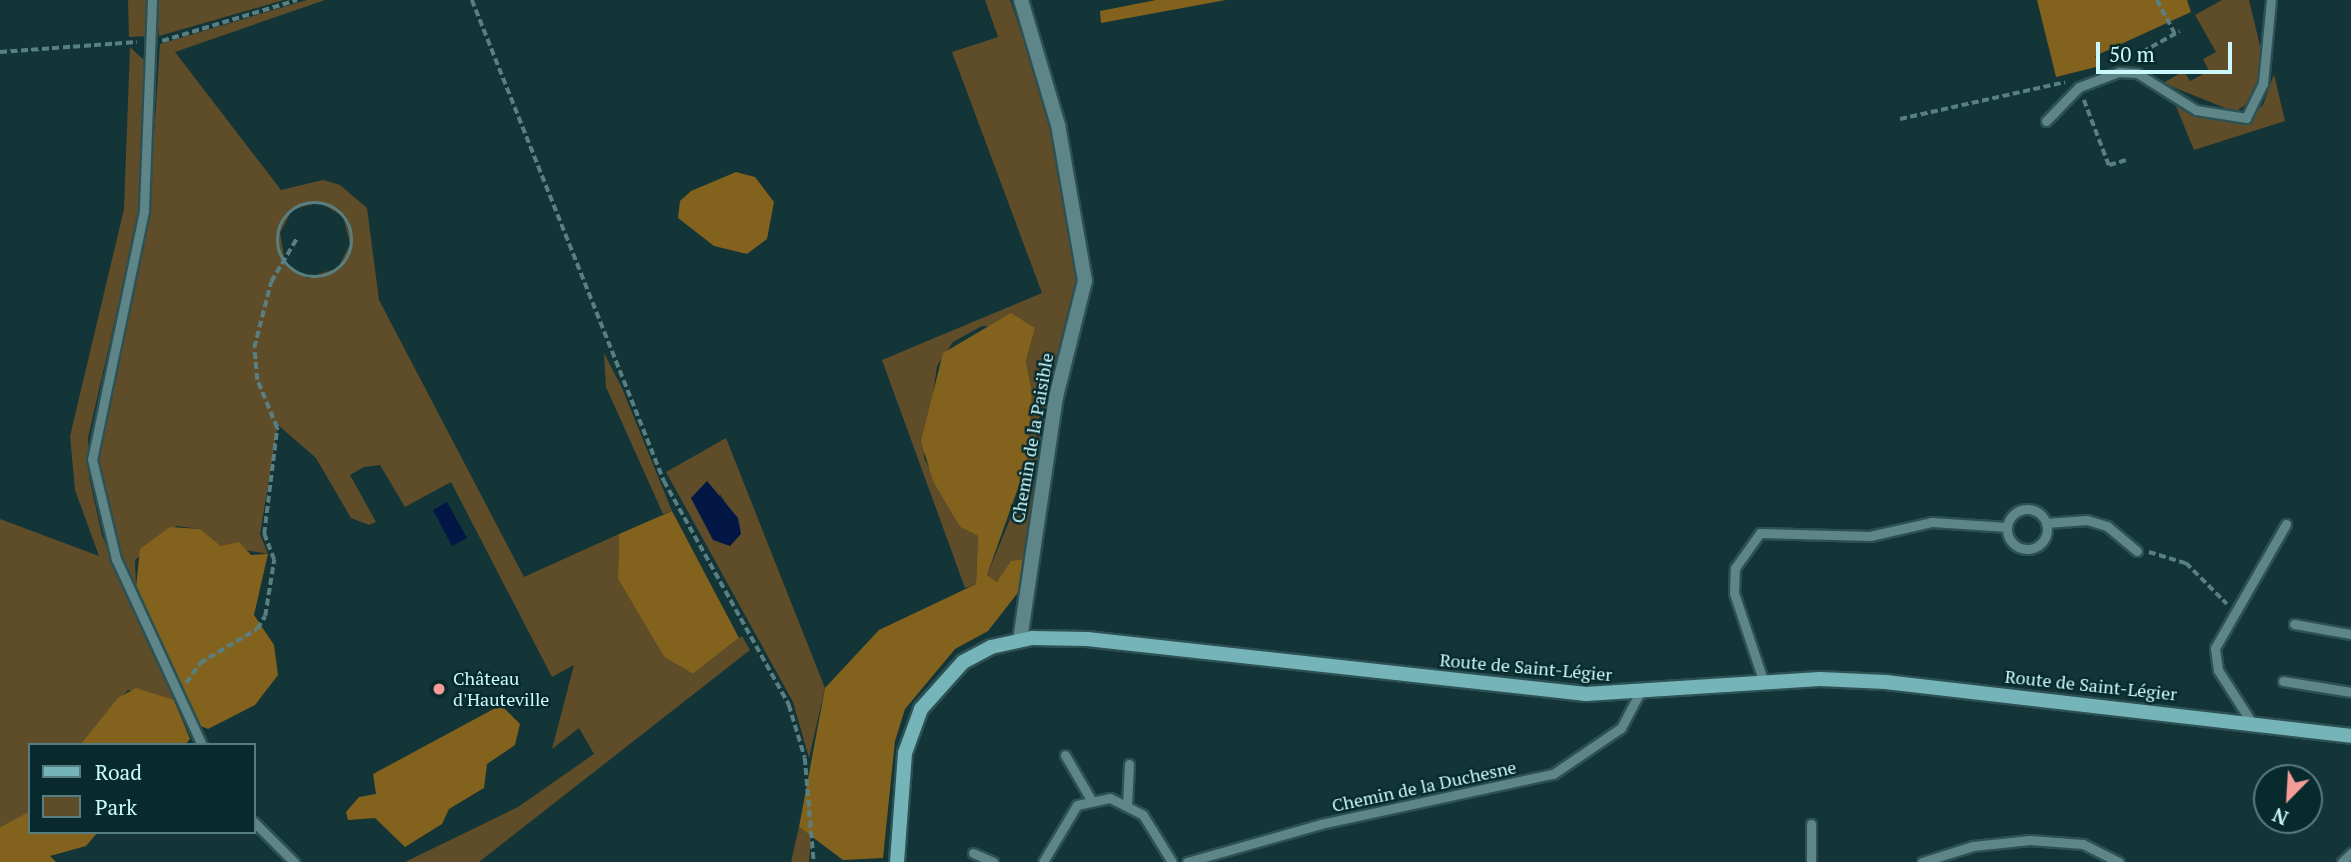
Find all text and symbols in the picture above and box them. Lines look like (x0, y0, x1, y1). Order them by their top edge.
scale bar (2099, 28, 2236, 72)
text: 50 m (2109, 40, 2155, 68)
street label: Chemin de la Paisible (1006, 351, 1058, 525)
street label: Route de Saint-Légier (1439, 649, 1613, 685)
street label: Route de Saint-Légier (2004, 665, 2178, 705)
place label: Château d'Hauteville (453, 668, 549, 710)
marker: Château d'Hauteville (431, 681, 447, 697)
legend (28, 743, 256, 834)
street label: Chemin de la Duchesne (1330, 756, 1518, 816)
text: Road (95, 758, 142, 786)
north arrow (2253, 764, 2323, 834)
text: Park (95, 793, 137, 821)
text: N (2268, 802, 2292, 831)

